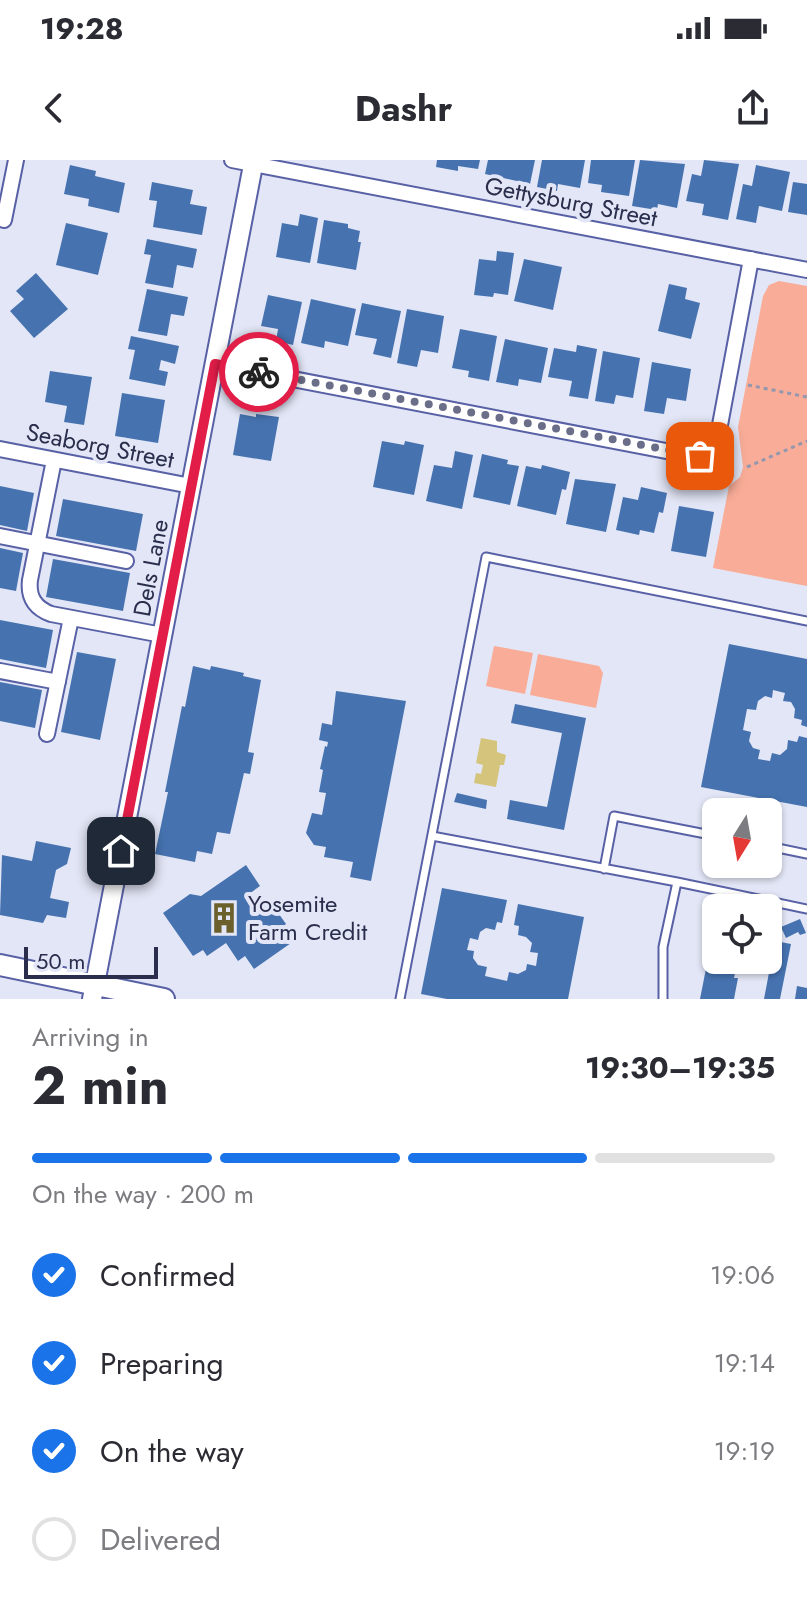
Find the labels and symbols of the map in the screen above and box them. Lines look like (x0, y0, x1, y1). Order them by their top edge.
street label: Gettysburg Street (482, 168, 661, 235)
courier (219, 332, 299, 412)
street label: Seaborg Street (23, 414, 177, 477)
pin (666, 422, 734, 490)
street label: Dels Lane (124, 516, 177, 620)
north arrow (702, 798, 782, 878)
pin (87, 817, 155, 885)
place label: Yosemite Farm Credit (248, 886, 368, 949)
building icon: Yosemite Farm Credit (207, 901, 241, 935)
scale bar (24, 943, 158, 979)

